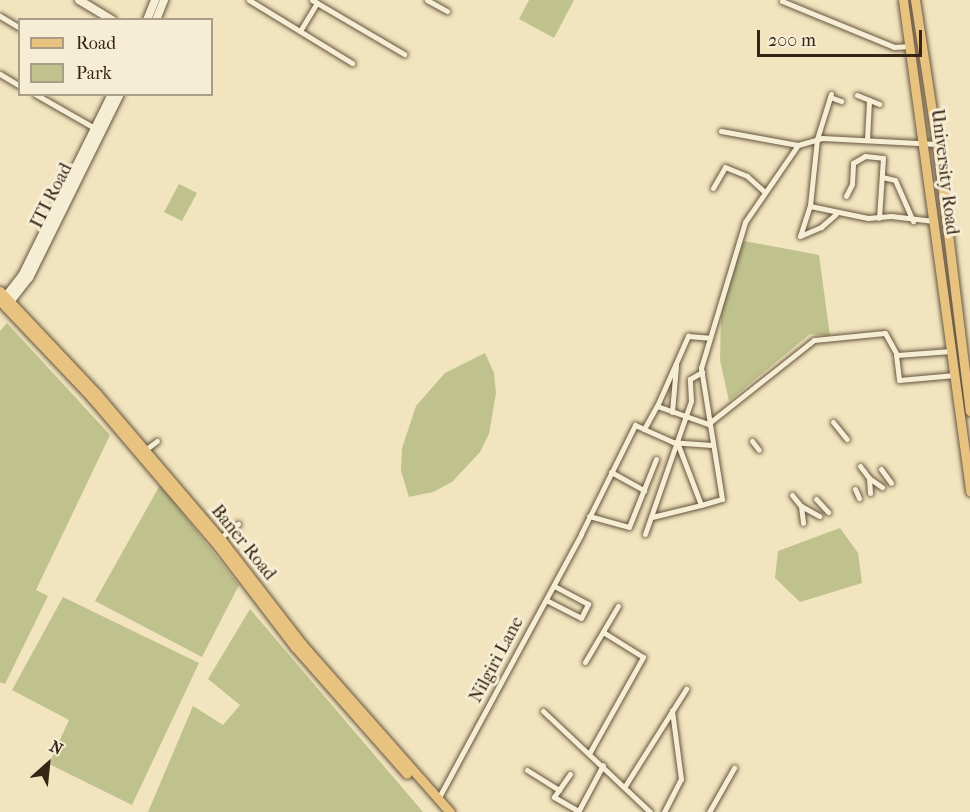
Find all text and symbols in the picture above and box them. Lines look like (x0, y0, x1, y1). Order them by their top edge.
legend (18, 18, 213, 96)
scale bar (760, 18, 925, 56)
text: 200 m (768, 30, 816, 51)
text: Road (76, 33, 116, 54)
text: Park (76, 63, 112, 84)
street label: University Road (926, 108, 962, 236)
street label: ITI Road (26, 160, 78, 232)
street label: Baner Road (206, 501, 280, 585)
street label: Nilgiri Lane (465, 613, 529, 707)
north arrow (18, 734, 78, 794)
text: N (47, 736, 66, 759)

